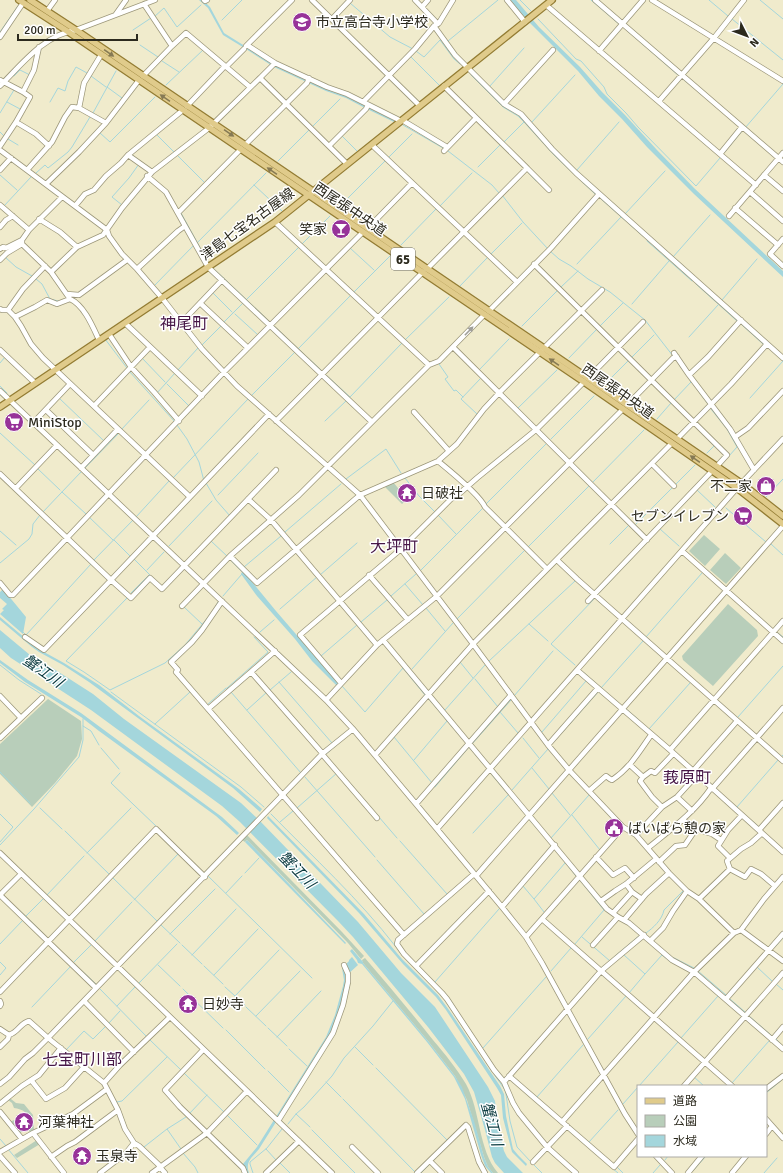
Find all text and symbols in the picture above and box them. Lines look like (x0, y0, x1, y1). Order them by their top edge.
school or university icon: 市立高台寺小学校 (291, 11, 313, 33)
place label: 市立高台寺小学校 (316, 14, 428, 31)
scale bar (18, 16, 137, 42)
north arrow (727, 16, 767, 56)
text: 200 m (24, 23, 56, 38)
text: N (747, 35, 761, 50)
one-way arrow (104, 49, 115, 57)
one-way arrow (159, 94, 170, 102)
one-way arrow (223, 130, 234, 137)
one-way arrow (267, 167, 277, 175)
street label: 西尾張中央道 (310, 179, 389, 240)
street label: 津島七宝名古屋線 (197, 185, 298, 264)
bar icon: 笑家 (330, 218, 352, 240)
place label: 笑家 (299, 221, 327, 238)
road number: 65 (391, 248, 415, 270)
district label: 神尾町 (160, 314, 208, 334)
one-way arrow (464, 326, 474, 336)
one-way arrow (548, 358, 559, 365)
street label: 西尾張中央道 (578, 360, 657, 422)
supermarket icon: MiniStop (3, 411, 25, 433)
place label: MiniStop (28, 414, 82, 431)
one-way arrow (690, 455, 701, 463)
shop icon: 不二家 (755, 475, 777, 497)
place label: 不二家 (710, 478, 752, 495)
temple icon: 日破社 (396, 482, 418, 504)
place label: 日破社 (421, 485, 463, 502)
supermarket icon: セブンイレブン (732, 505, 754, 527)
place label: セブンイレブン (631, 508, 729, 525)
district label: 大坪町 (370, 537, 418, 557)
water label: 蟹江川 (19, 651, 68, 692)
district label: 莪原町 (663, 768, 711, 788)
public building icon: ばいばら憩の家 (603, 817, 625, 839)
place label: ばいばら憩の家 (628, 820, 726, 837)
water label: 蟹江川 (275, 848, 320, 894)
temple icon: 日妙寺 (177, 993, 199, 1015)
place label: 日妙寺 (202, 996, 244, 1013)
district label: 七宝町川部 (42, 1050, 122, 1070)
legend (637, 1085, 767, 1157)
text: 道路 (673, 1094, 697, 1109)
water label: 蟹江川 (477, 1100, 507, 1150)
temple icon: 河葉神社 (13, 1111, 35, 1133)
place label: 河葉神社 (38, 1114, 94, 1131)
text: 公園 (673, 1114, 697, 1129)
text: 水域 (673, 1134, 697, 1149)
temple icon: 玉泉寺 (71, 1145, 93, 1167)
place label: 玉泉寺 (96, 1148, 138, 1165)

